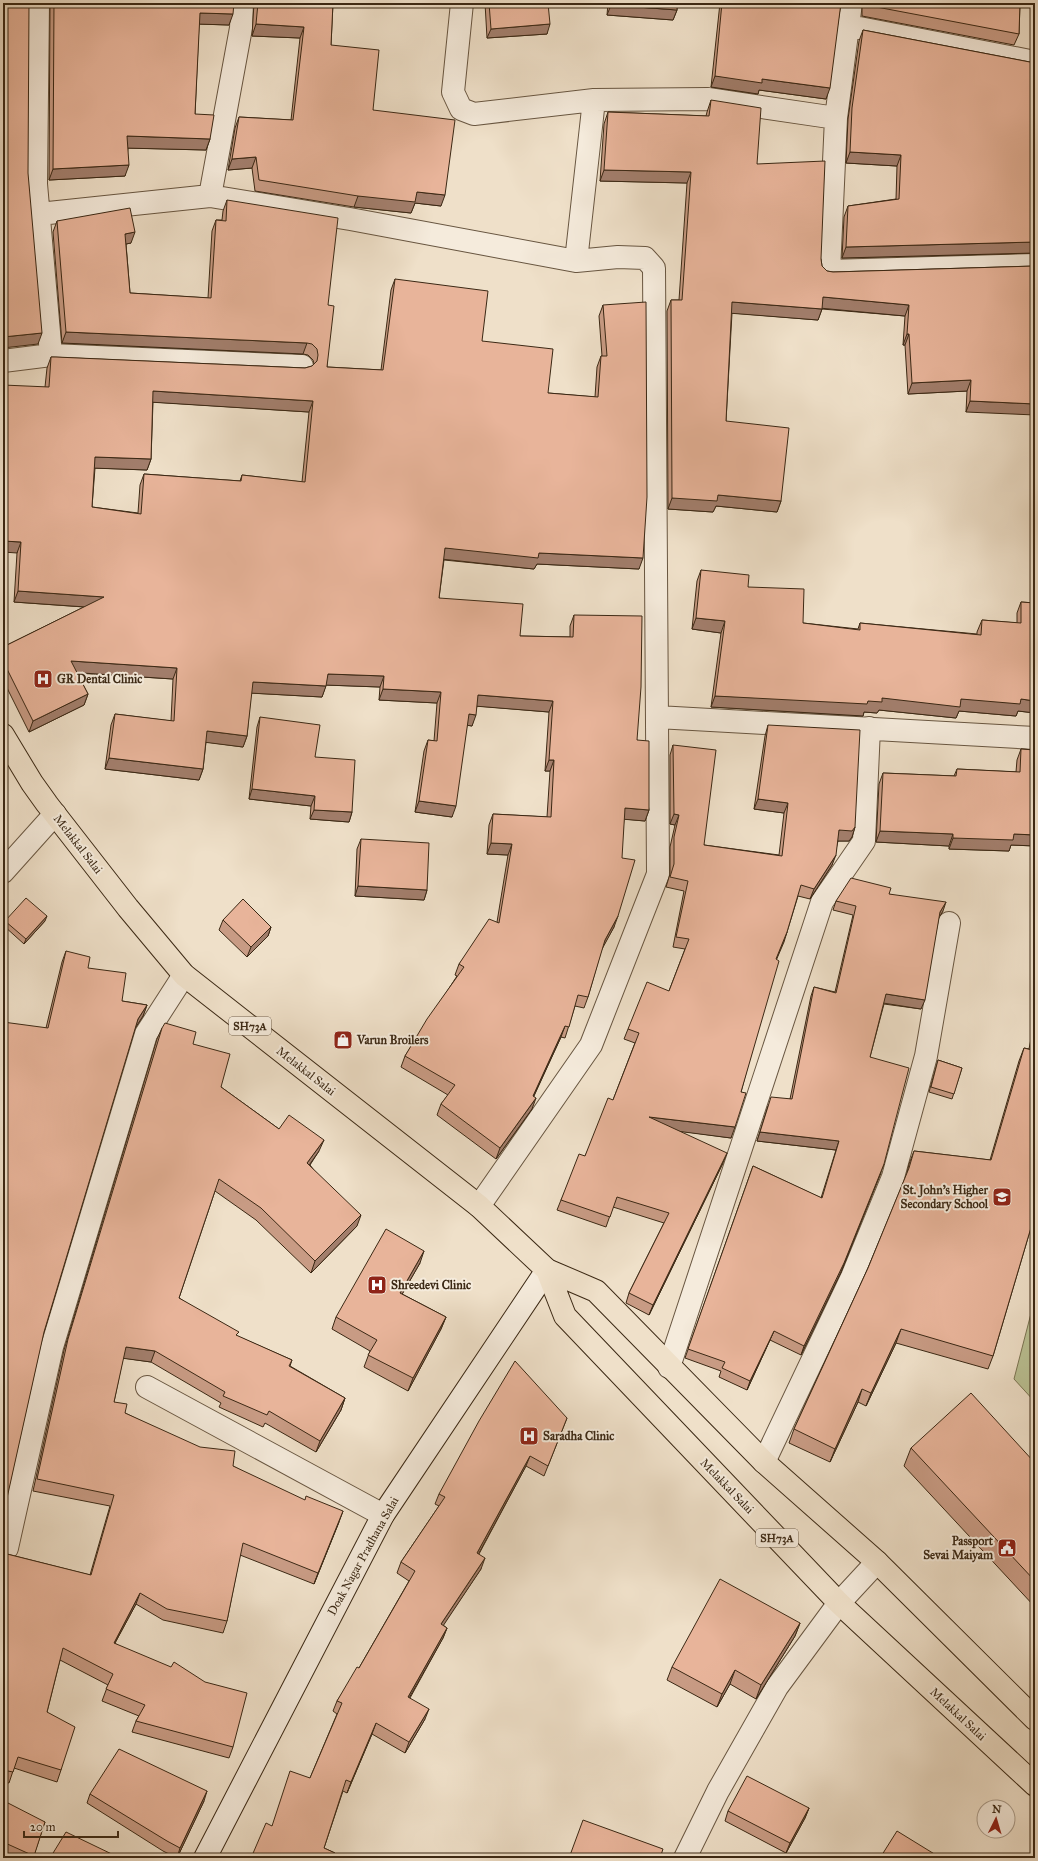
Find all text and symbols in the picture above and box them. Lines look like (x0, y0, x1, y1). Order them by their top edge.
hospital icon: GR Dental Clinic (32, 668, 54, 690)
place label: GR Dental Clinic (57, 672, 142, 686)
street label: Melakkal Salai (51, 812, 106, 877)
road number: SH73A (229, 1017, 271, 1035)
shop icon: Varun Broilers (332, 1029, 354, 1051)
place label: Varun Broilers (356, 1033, 429, 1047)
street label: Melakkal Salai (274, 1044, 339, 1099)
place label: St. John's Higher Secondary School (901, 1183, 989, 1212)
school or university icon: St. John's Higher Secondary School (991, 1186, 1013, 1208)
hospital icon: Shreedevi Clinic (366, 1274, 388, 1296)
place label: Shreedevi Clinic (391, 1278, 471, 1292)
hospital icon: Saradha Clinic (518, 1425, 540, 1447)
place label: Saradha Clinic (543, 1429, 614, 1443)
street label: Melakkal Salai (697, 1456, 757, 1517)
street label: Doak Nagar Pradhana Salai (325, 1494, 403, 1618)
road number: SH73A (756, 1529, 798, 1547)
place label: Passport Sevai Maiyam (923, 1534, 994, 1563)
public building icon: Passport Sevai Maiyam (996, 1537, 1018, 1559)
street label: Melakkal Salai (927, 1685, 989, 1744)
north arrow (976, 1799, 1016, 1839)
text: N (992, 1803, 1003, 1816)
scale bar (24, 1813, 118, 1839)
text: 20 m (30, 1820, 56, 1834)

